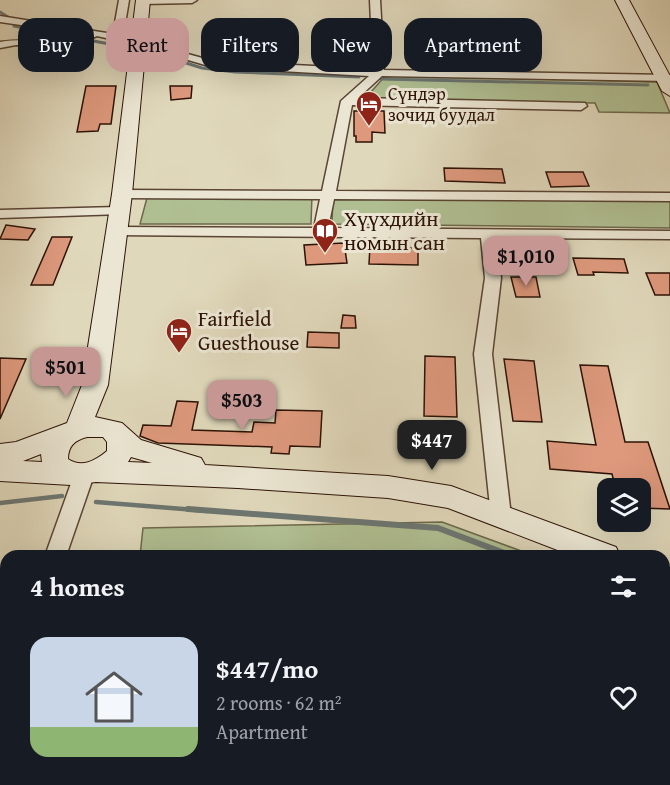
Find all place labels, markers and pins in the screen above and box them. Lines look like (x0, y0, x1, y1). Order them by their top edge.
place label: Сүндэр зочид буудал (388, 80, 495, 128)
hotel icon: Сүндэр зочид буудал (354, 89, 384, 127)
place label: Хүүхдийн номын сан (344, 203, 445, 258)
library icon: Хүүхдийн номын сан (310, 216, 340, 254)
pin: $1,010 (477, 236, 575, 287)
place label: Fairfield Guesthouse (198, 303, 300, 358)
hotel icon: Fairfield Guesthouse (164, 316, 194, 354)
pin: $501 (30, 347, 102, 398)
pin: $503 (206, 380, 278, 431)
pin: $447 (396, 420, 468, 471)

